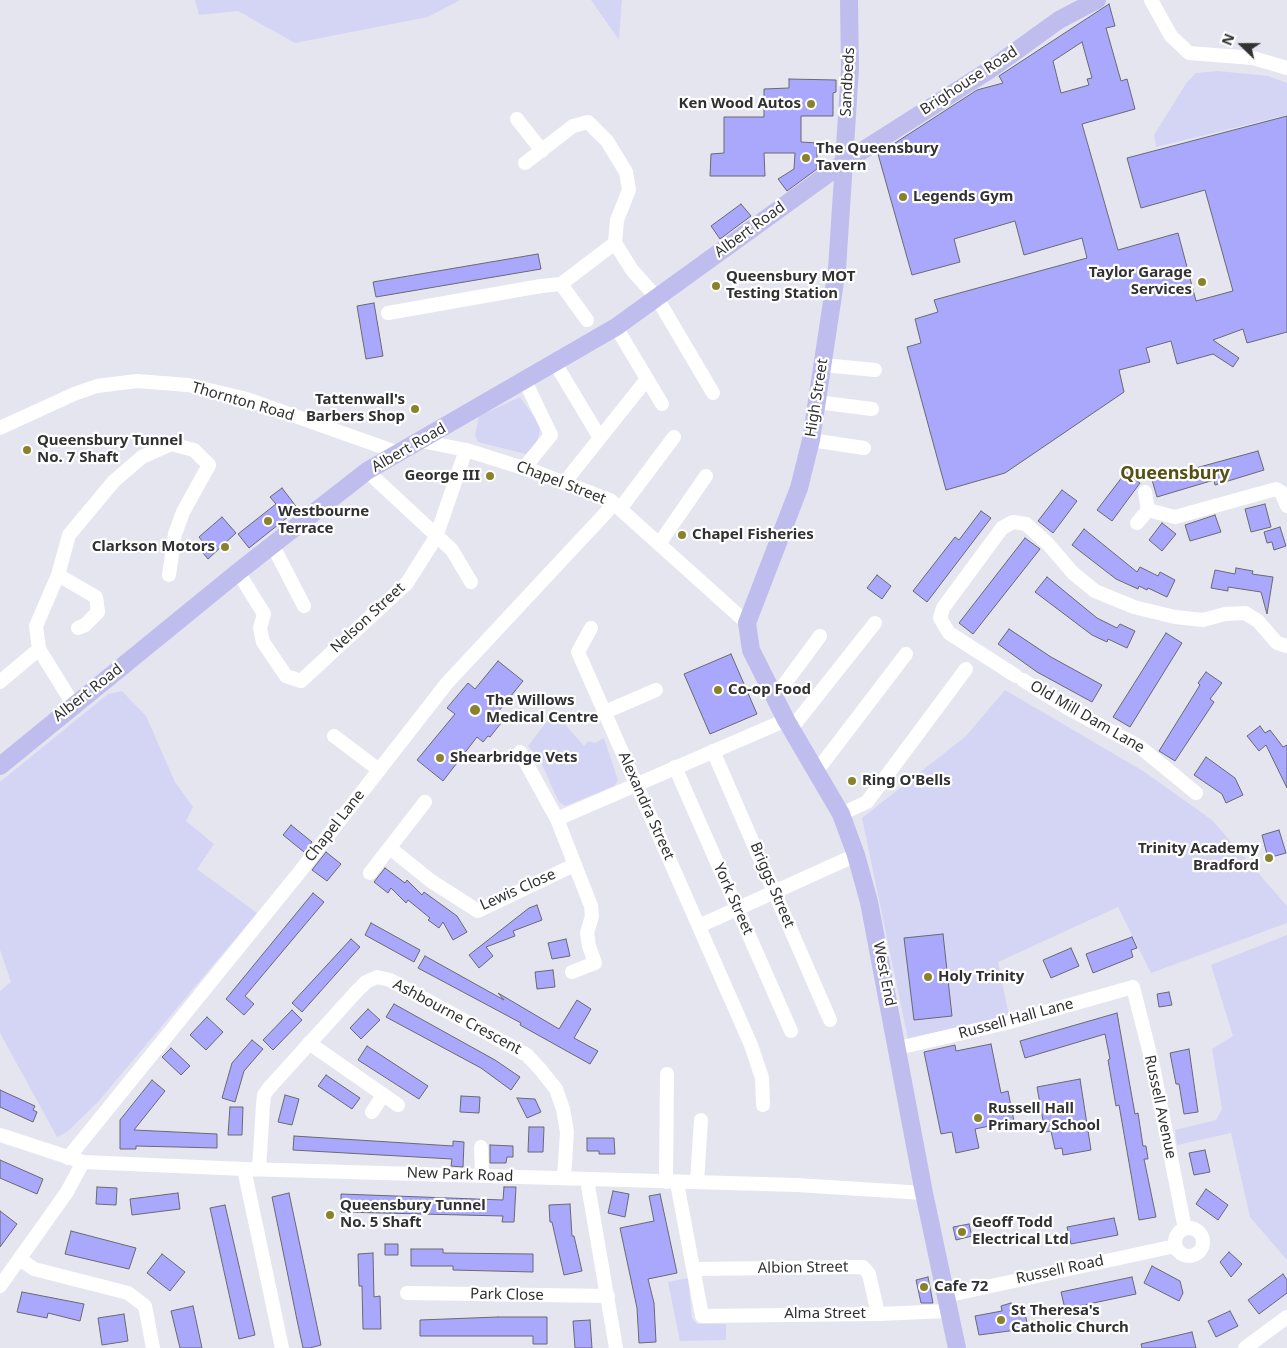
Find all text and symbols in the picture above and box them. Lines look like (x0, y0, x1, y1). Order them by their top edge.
north arrow (1217, 20, 1267, 70)
text: N (1217, 30, 1239, 48)
street label: Brighouse Road (917, 43, 1021, 119)
street label: Sandbeds (837, 47, 859, 117)
place label: Ken Wood Autos (679, 95, 801, 113)
marker: Ken Wood Autos (805, 98, 817, 110)
place label: The Queensbury Tavern (816, 140, 939, 175)
marker: The Queensbury Tavern (800, 152, 812, 164)
place label: Legends Gym (913, 188, 1013, 206)
marker: Legends Gym (897, 191, 909, 203)
street label: Albert Road (711, 198, 789, 262)
place label: Taylor Garage Services (1089, 264, 1192, 299)
place label: Queensbury MOT Testing Station (726, 268, 855, 303)
marker: Taylor Garage Services (1196, 276, 1208, 288)
marker: Queensbury MOT Testing Station (710, 280, 722, 292)
street label: High Street (802, 357, 832, 439)
street label: Thornton Road (190, 379, 296, 425)
place label: Tattenwall's Barbers Shop (306, 391, 405, 426)
marker: Tattenwall's Barbers Shop (409, 403, 421, 415)
street label: Albert Road (369, 420, 449, 476)
place label: Queensbury Tunnel No. 7 Shaft (37, 432, 183, 467)
marker: Queensbury Tunnel No. 7 Shaft (21, 444, 33, 456)
street label: Chapel Street (514, 458, 608, 508)
district label: Queensbury (1120, 463, 1230, 485)
place label: George III (404, 467, 480, 485)
marker: George III (484, 470, 496, 482)
place label: Westbourne Terrace (278, 503, 369, 538)
marker: Westbourne Terrace (262, 515, 274, 527)
place label: Chapel Fisheries (692, 526, 814, 544)
marker: Chapel Fisheries (676, 529, 688, 541)
place label: Clarkson Motors (92, 538, 215, 556)
marker: Clarkson Motors (219, 541, 231, 553)
street label: Nelson Street (327, 579, 409, 657)
street label: Albert Road (50, 660, 126, 726)
street label: Old Mill Dam Lane (1027, 677, 1147, 757)
place label: Co-op Food (728, 681, 811, 699)
marker: Co-op Food (712, 684, 724, 696)
place label: The Willows Medical Centre (486, 692, 598, 727)
marker: The Willows Medical Centre (468, 703, 482, 717)
place label: Shearbridge Vets (450, 749, 578, 767)
street label: Alexandra Street (614, 749, 678, 863)
marker: Shearbridge Vets (434, 752, 446, 764)
place label: Ring O'Bells (862, 772, 951, 790)
marker: Ring O'Bells (846, 775, 858, 787)
street label: Chapel Lane (301, 786, 369, 866)
street label: Briggs Street (746, 839, 798, 931)
place label: Trinity Academy Bradford (1138, 840, 1259, 875)
marker: Trinity Academy Bradford (1263, 852, 1275, 864)
street label: York Street (709, 860, 757, 938)
street label: Lewis Close (477, 865, 559, 915)
street label: West End (869, 940, 899, 1008)
place label: Holy Trinity (938, 968, 1024, 986)
marker: Holy Trinity (922, 971, 934, 983)
street label: Ashbourne Crescent (390, 976, 524, 1058)
street label: Russell Hall Lane (957, 995, 1075, 1043)
street label: Russell Avenue (1140, 1053, 1180, 1161)
place label: Russell Hall Primary School (988, 1100, 1100, 1135)
marker: Russell Hall Primary School (972, 1112, 984, 1124)
street label: New Park Road (406, 1164, 514, 1186)
place label: Queensbury Tunnel No. 5 Shaft (340, 1197, 486, 1232)
marker: Queensbury Tunnel No. 5 Shaft (324, 1209, 336, 1221)
place label: Geoff Todd Electrical Ltd (972, 1214, 1069, 1249)
marker: Geoff Todd Electrical Ltd (956, 1226, 968, 1238)
street label: Russell Road (1015, 1252, 1105, 1288)
street label: Albion Street (758, 1258, 848, 1278)
place label: Cafe 72 (934, 1278, 988, 1296)
marker: Cafe 72 (918, 1281, 930, 1293)
street label: Park Close (470, 1285, 544, 1305)
place label: St Theresa's Catholic Church (1011, 1302, 1129, 1337)
street label: Alma Street (784, 1305, 866, 1323)
marker: St Theresa's Catholic Church (995, 1314, 1007, 1326)

